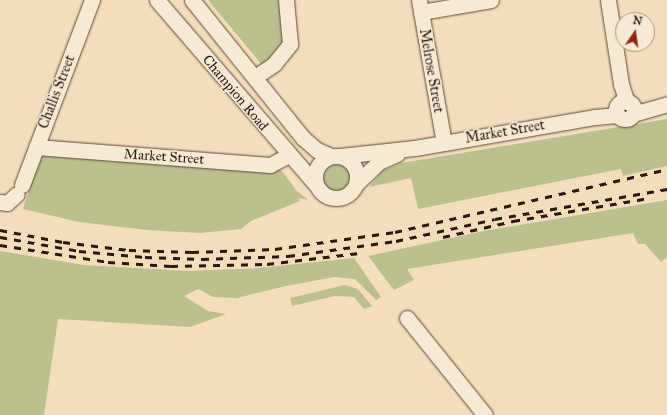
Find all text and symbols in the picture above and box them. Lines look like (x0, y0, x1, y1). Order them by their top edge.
north arrow (615, 12, 655, 52)
text: N (632, 13, 644, 28)
street label: Melrose Street (415, 28, 447, 114)
street label: Champion Road (199, 52, 271, 134)
street label: Challis Street (35, 53, 79, 131)
street label: Market Street (464, 117, 546, 147)
street label: Market Street (123, 146, 205, 168)

